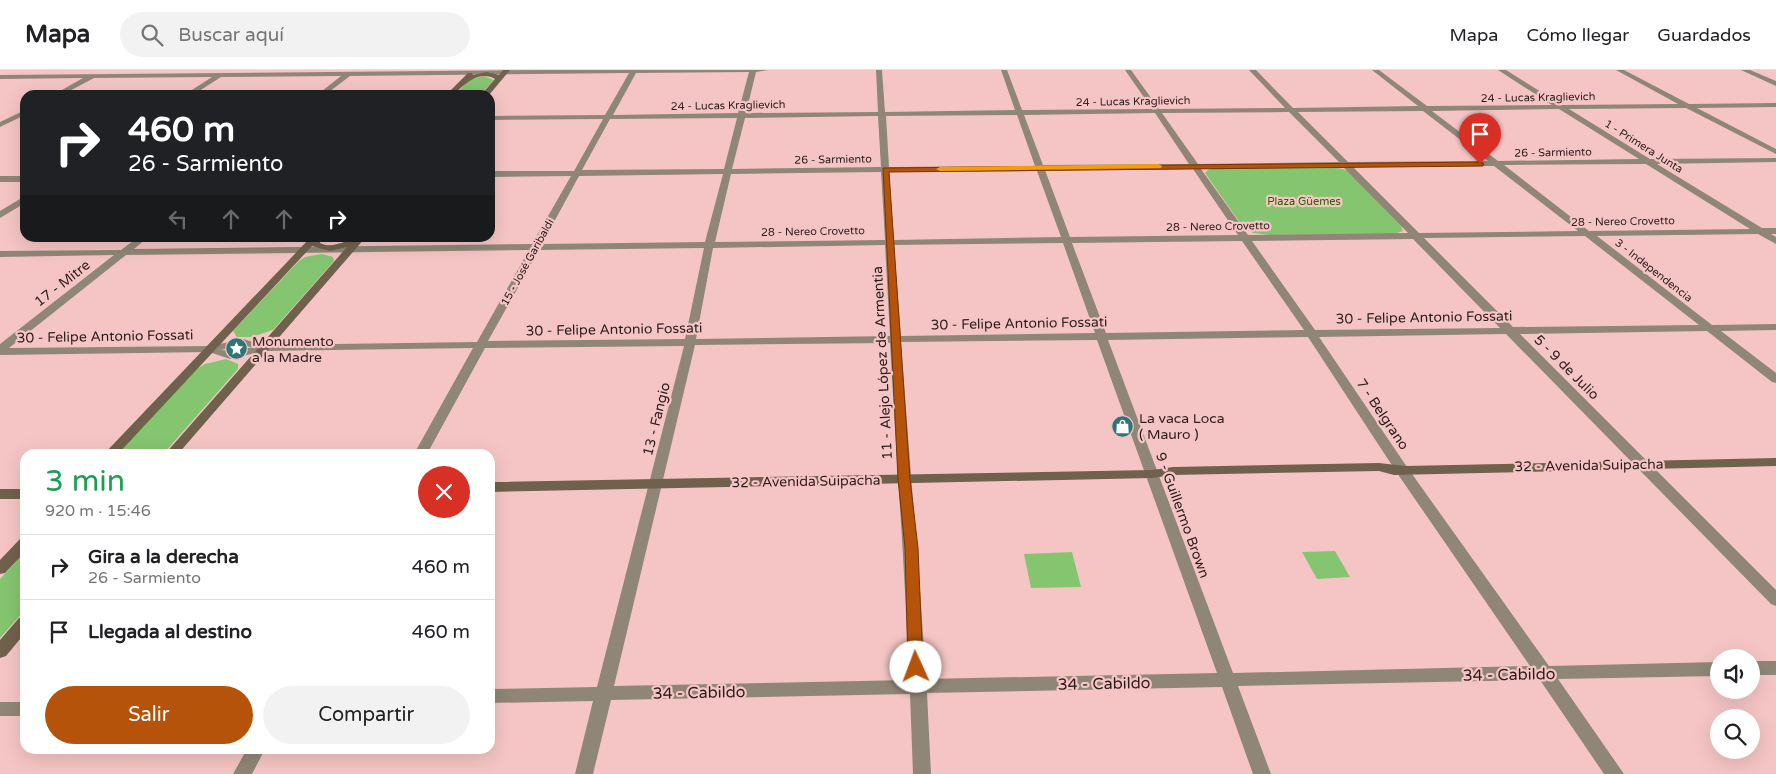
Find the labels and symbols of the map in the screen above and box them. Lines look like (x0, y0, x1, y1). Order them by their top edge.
street label: 24 - Lucas Kraglievich (1481, 90, 1595, 105)
street label: 24 - Lucas Kraglievich (1076, 94, 1190, 109)
street label: 24 - Lucas Kraglievich (671, 98, 785, 113)
pin (1459, 113, 1501, 164)
street label: 1 - Primera Junta (1602, 117, 1685, 176)
street label: 26 - Sarmiento (1514, 145, 1592, 160)
street label: 26 - Sarmiento (794, 152, 872, 167)
park label: Plaza Güemes (1267, 195, 1341, 208)
street label: 28 - Nereo Crovetto (1571, 214, 1675, 229)
street label: 15 - José Garibaldi (498, 217, 557, 308)
street label: 28 - Nereo Crovetto (1166, 219, 1270, 234)
street label: 28 - Nereo Crovetto (761, 224, 865, 239)
street label: 3 - Independencia (1612, 236, 1695, 305)
street label: 17 - Mitre (31, 256, 94, 310)
street label: 11 - Alejo López de Armentia (869, 266, 896, 460)
street label: 30 - Felipe Antonio Fossati (1335, 307, 1513, 328)
street label: 30 - Felipe Antonio Fossati (930, 313, 1108, 334)
street label: 30 - Felipe Antonio Fossati (525, 319, 703, 340)
street label: 30 - Felipe Antonio Fossati (16, 326, 194, 347)
street label: 5 - 9 de Julio (1531, 331, 1603, 403)
place label: Monumento a la Madre (252, 333, 334, 366)
place icon: Monumento a la Madre (224, 337, 248, 361)
street label: 7 - Belgrano (1353, 376, 1413, 453)
street label: 13 - Fangio (639, 381, 674, 458)
place label: La vaca Loca ( Mauro ) (1139, 410, 1225, 443)
shop icon: La vaca Loca ( Mauro ) (1111, 414, 1135, 438)
street label: 9 - Guillermo Brown (1152, 450, 1213, 580)
street label: 32 - Avenida Suipacha (1514, 456, 1664, 475)
street label: 32 - Avenida Suipacha (731, 472, 881, 491)
position arrow (889, 640, 941, 692)
street label: 34 - Cabildo (1462, 664, 1556, 686)
street label: 34 - Cabildo (1057, 673, 1151, 695)
street label: 34 - Cabildo (652, 682, 746, 704)

